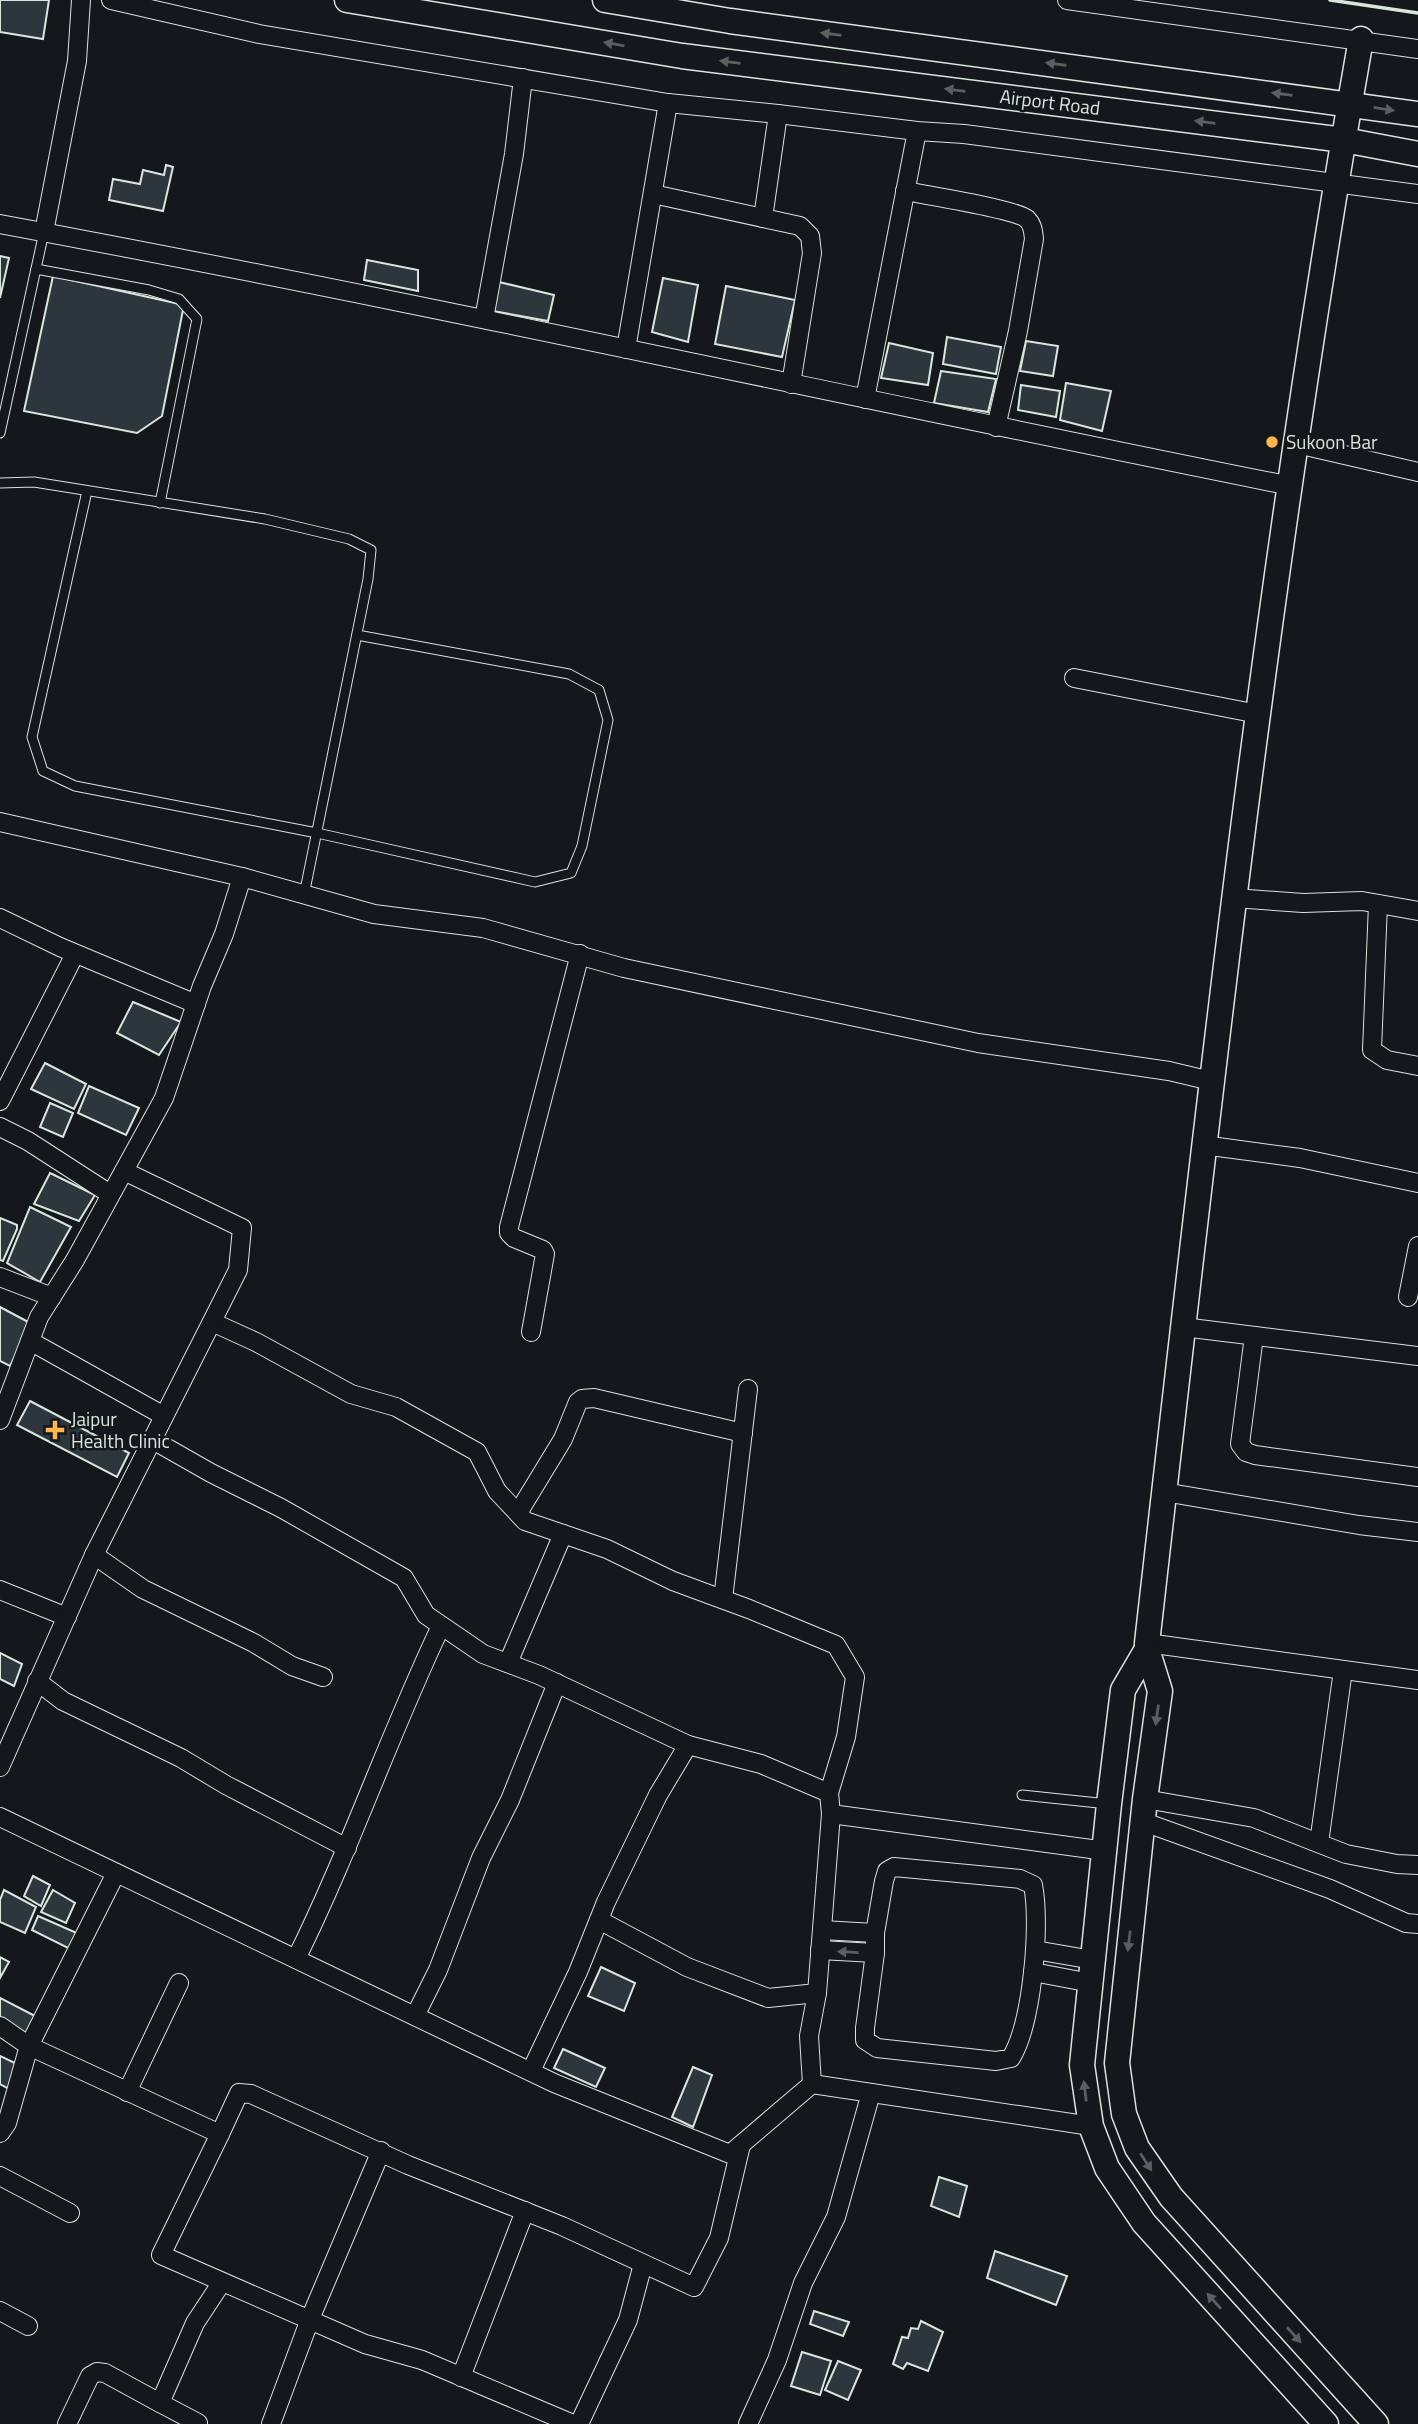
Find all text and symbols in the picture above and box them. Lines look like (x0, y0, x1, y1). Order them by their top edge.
one-way arrow (820, 29, 842, 40)
one-way arrow (603, 38, 625, 49)
one-way arrow (718, 56, 740, 67)
one-way arrow (1045, 59, 1067, 70)
street label: Airport Road (998, 81, 1102, 122)
one-way arrow (944, 85, 966, 96)
one-way arrow (1271, 89, 1293, 100)
one-way arrow (1373, 104, 1395, 115)
one-way arrow (1194, 117, 1216, 128)
place label: Sukoon Bar (1286, 427, 1378, 456)
marker: Sukoon Bar (1264, 434, 1280, 450)
place label: Jaipur Health Clinic (71, 1404, 170, 1455)
marker: Jaipur Health Clinic (45, 1420, 65, 1440)
one-way arrow (1151, 1704, 1162, 1726)
one-way arrow (1124, 1930, 1135, 1952)
one-way arrow (837, 1946, 859, 1957)
one-way arrow (1080, 2079, 1091, 2101)
one-way arrow (1140, 2152, 1153, 2172)
one-way arrow (1207, 2293, 1223, 2310)
one-way arrow (1286, 2326, 1301, 2343)

